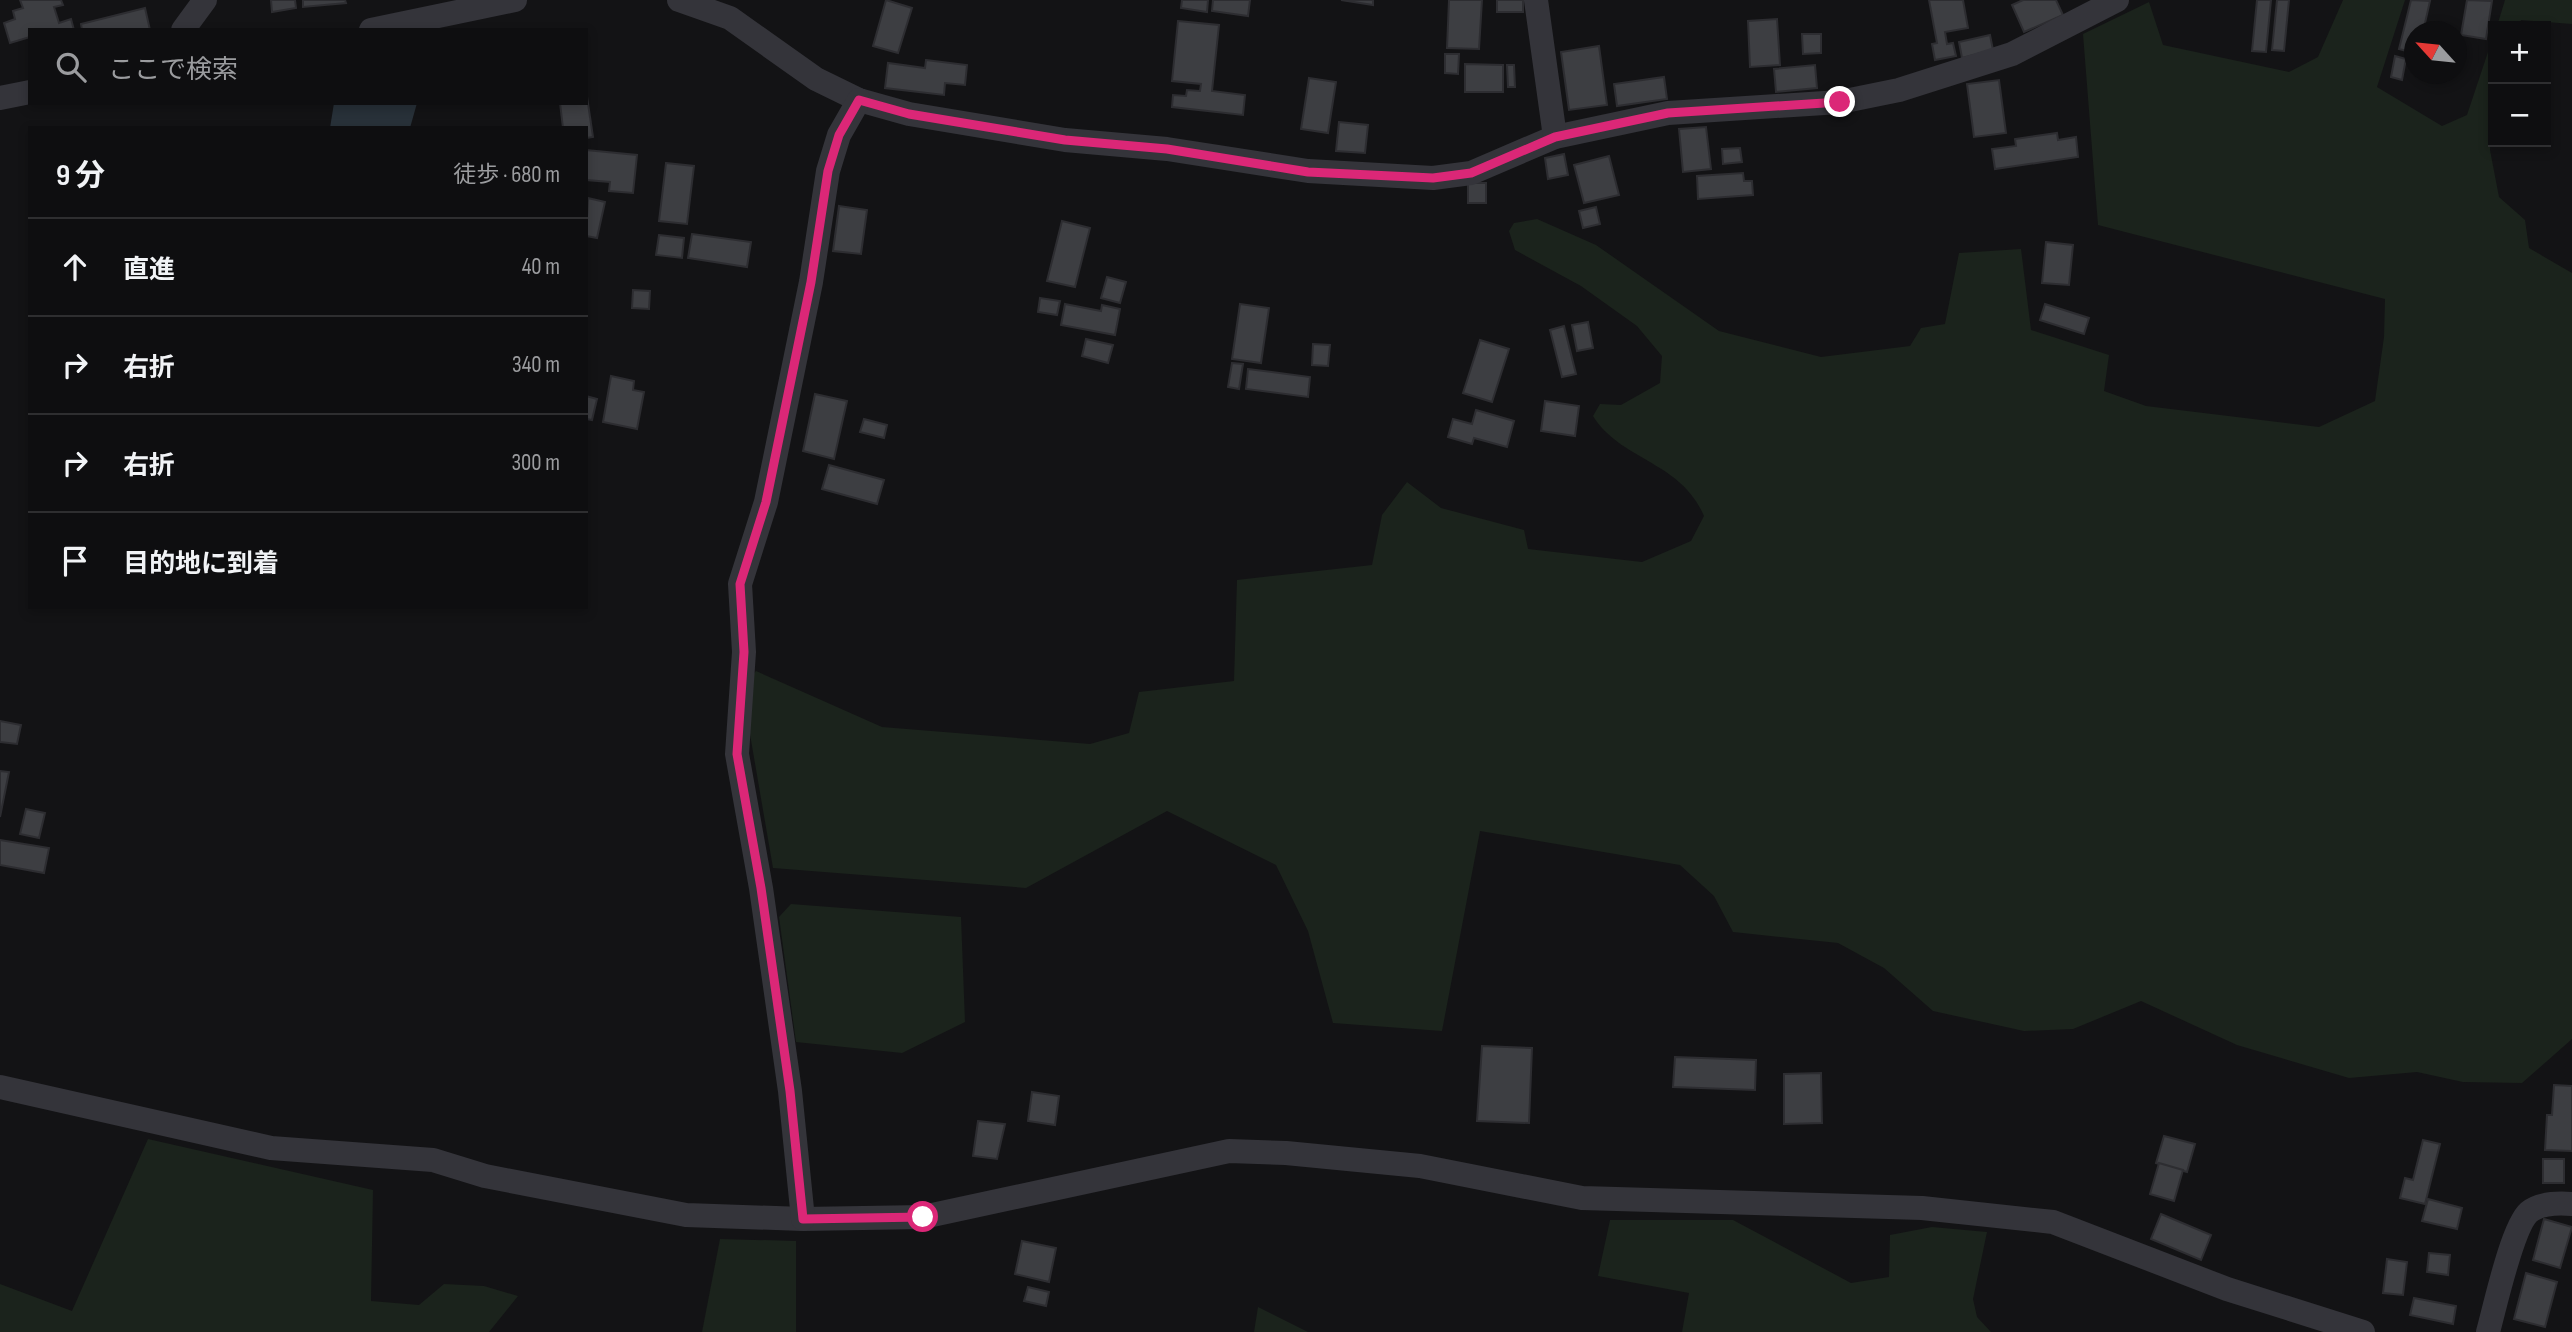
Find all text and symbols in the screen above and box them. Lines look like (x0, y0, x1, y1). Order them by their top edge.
north arrow (2404, 21, 2467, 84)
map controls (2488, 21, 2551, 147)
button: + (2488, 21, 2551, 84)
search box (28, 28, 588, 105)
icon: search (52, 48, 90, 86)
text: ここで検索 (108, 55, 238, 86)
button: − (2488, 84, 2551, 147)
route end (1824, 86, 1855, 117)
text: 9 分 (56, 158, 105, 194)
text: 徒歩 · 680 m (453, 161, 560, 189)
icon: ahead (56, 248, 94, 286)
text: 40 m (522, 253, 560, 281)
text: 直進 (123, 255, 175, 286)
icon: right (56, 346, 94, 384)
text: 340 m (512, 351, 560, 379)
text: 右折 (123, 353, 175, 384)
icon: right (56, 444, 94, 482)
text: 300 m (511, 449, 560, 477)
text: 右折 (123, 451, 175, 482)
icon: arrive (56, 542, 94, 580)
text: 目的地に到着 (123, 549, 279, 580)
route start (907, 1201, 938, 1232)

